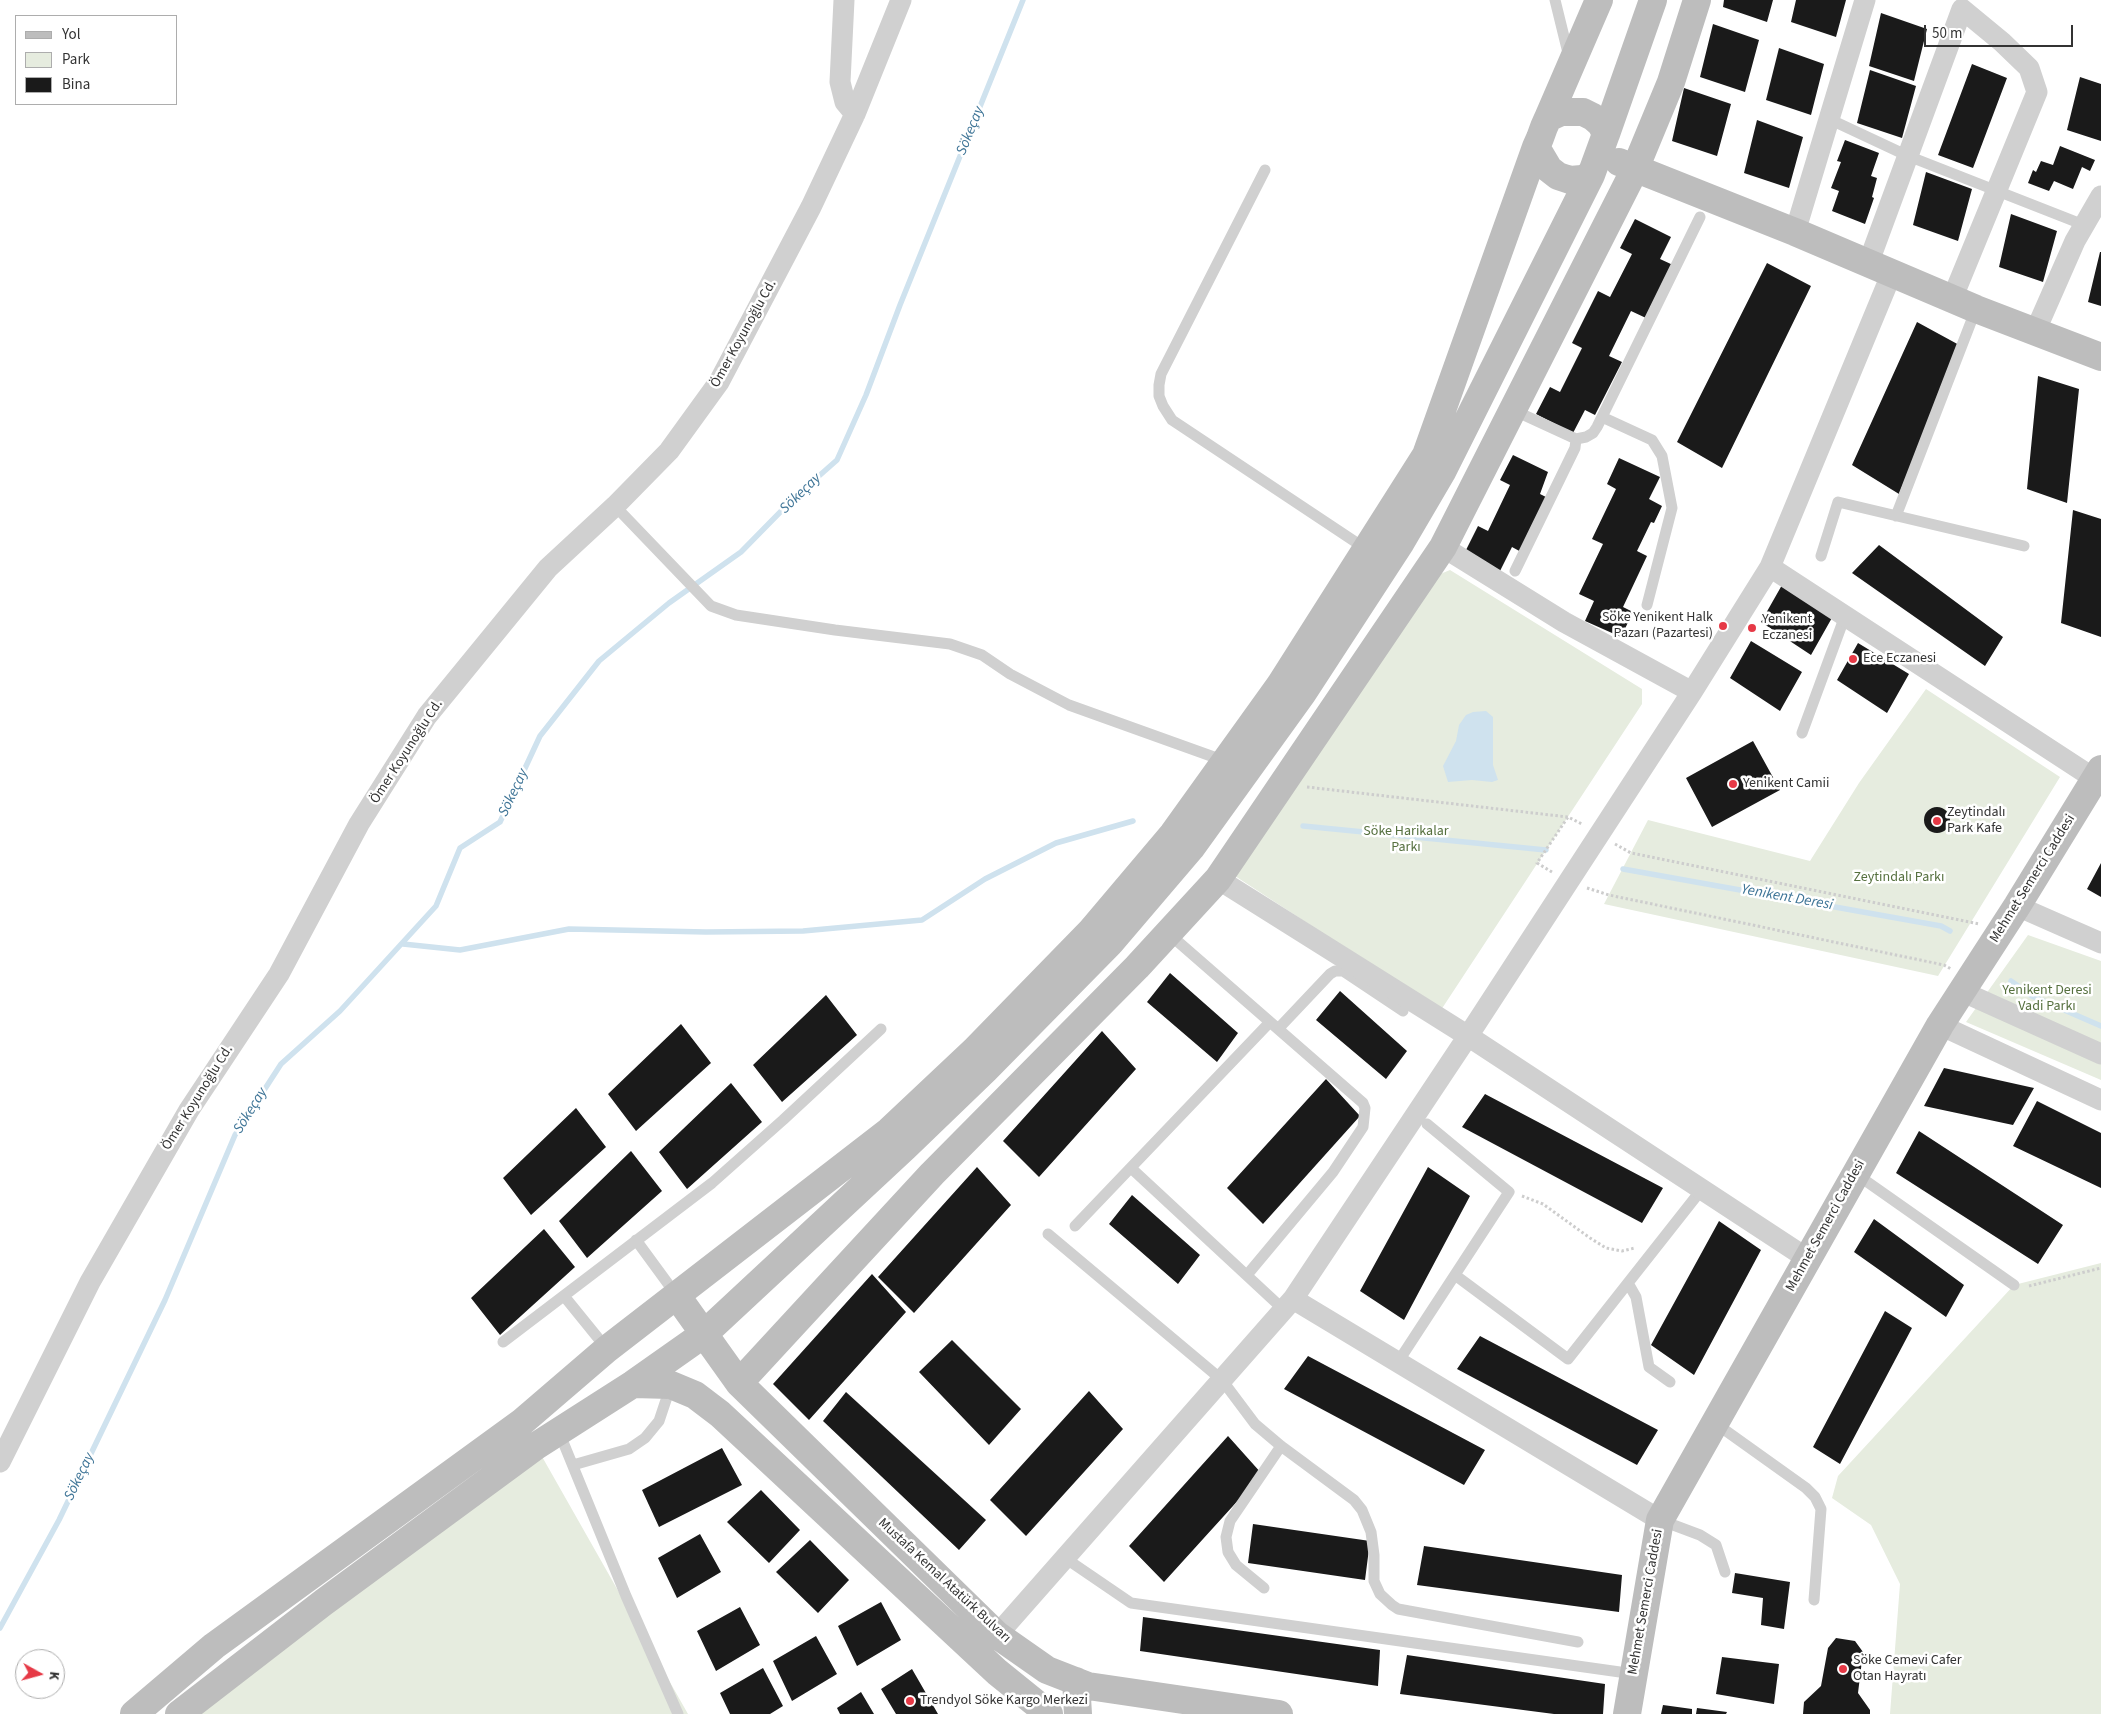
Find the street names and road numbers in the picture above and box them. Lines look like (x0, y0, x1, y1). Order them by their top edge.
street label: Ömer Koyunoğlu Cd. (707, 277, 781, 391)
street label: Ömer Koyunoğlu Cd. (367, 697, 447, 807)
street label: Mehmet Semerci Caddesi (1987, 812, 2079, 946)
street label: Ömer Koyunoğlu Cd. (159, 1042, 237, 1154)
street label: Mehmet Semerci Caddesi (1783, 1157, 1869, 1295)
street label: Mustafa Kemal Atatürk Bulvarı (874, 1515, 1014, 1647)
street label: Mehmet Semerci Caddesi (1625, 1528, 1667, 1676)

